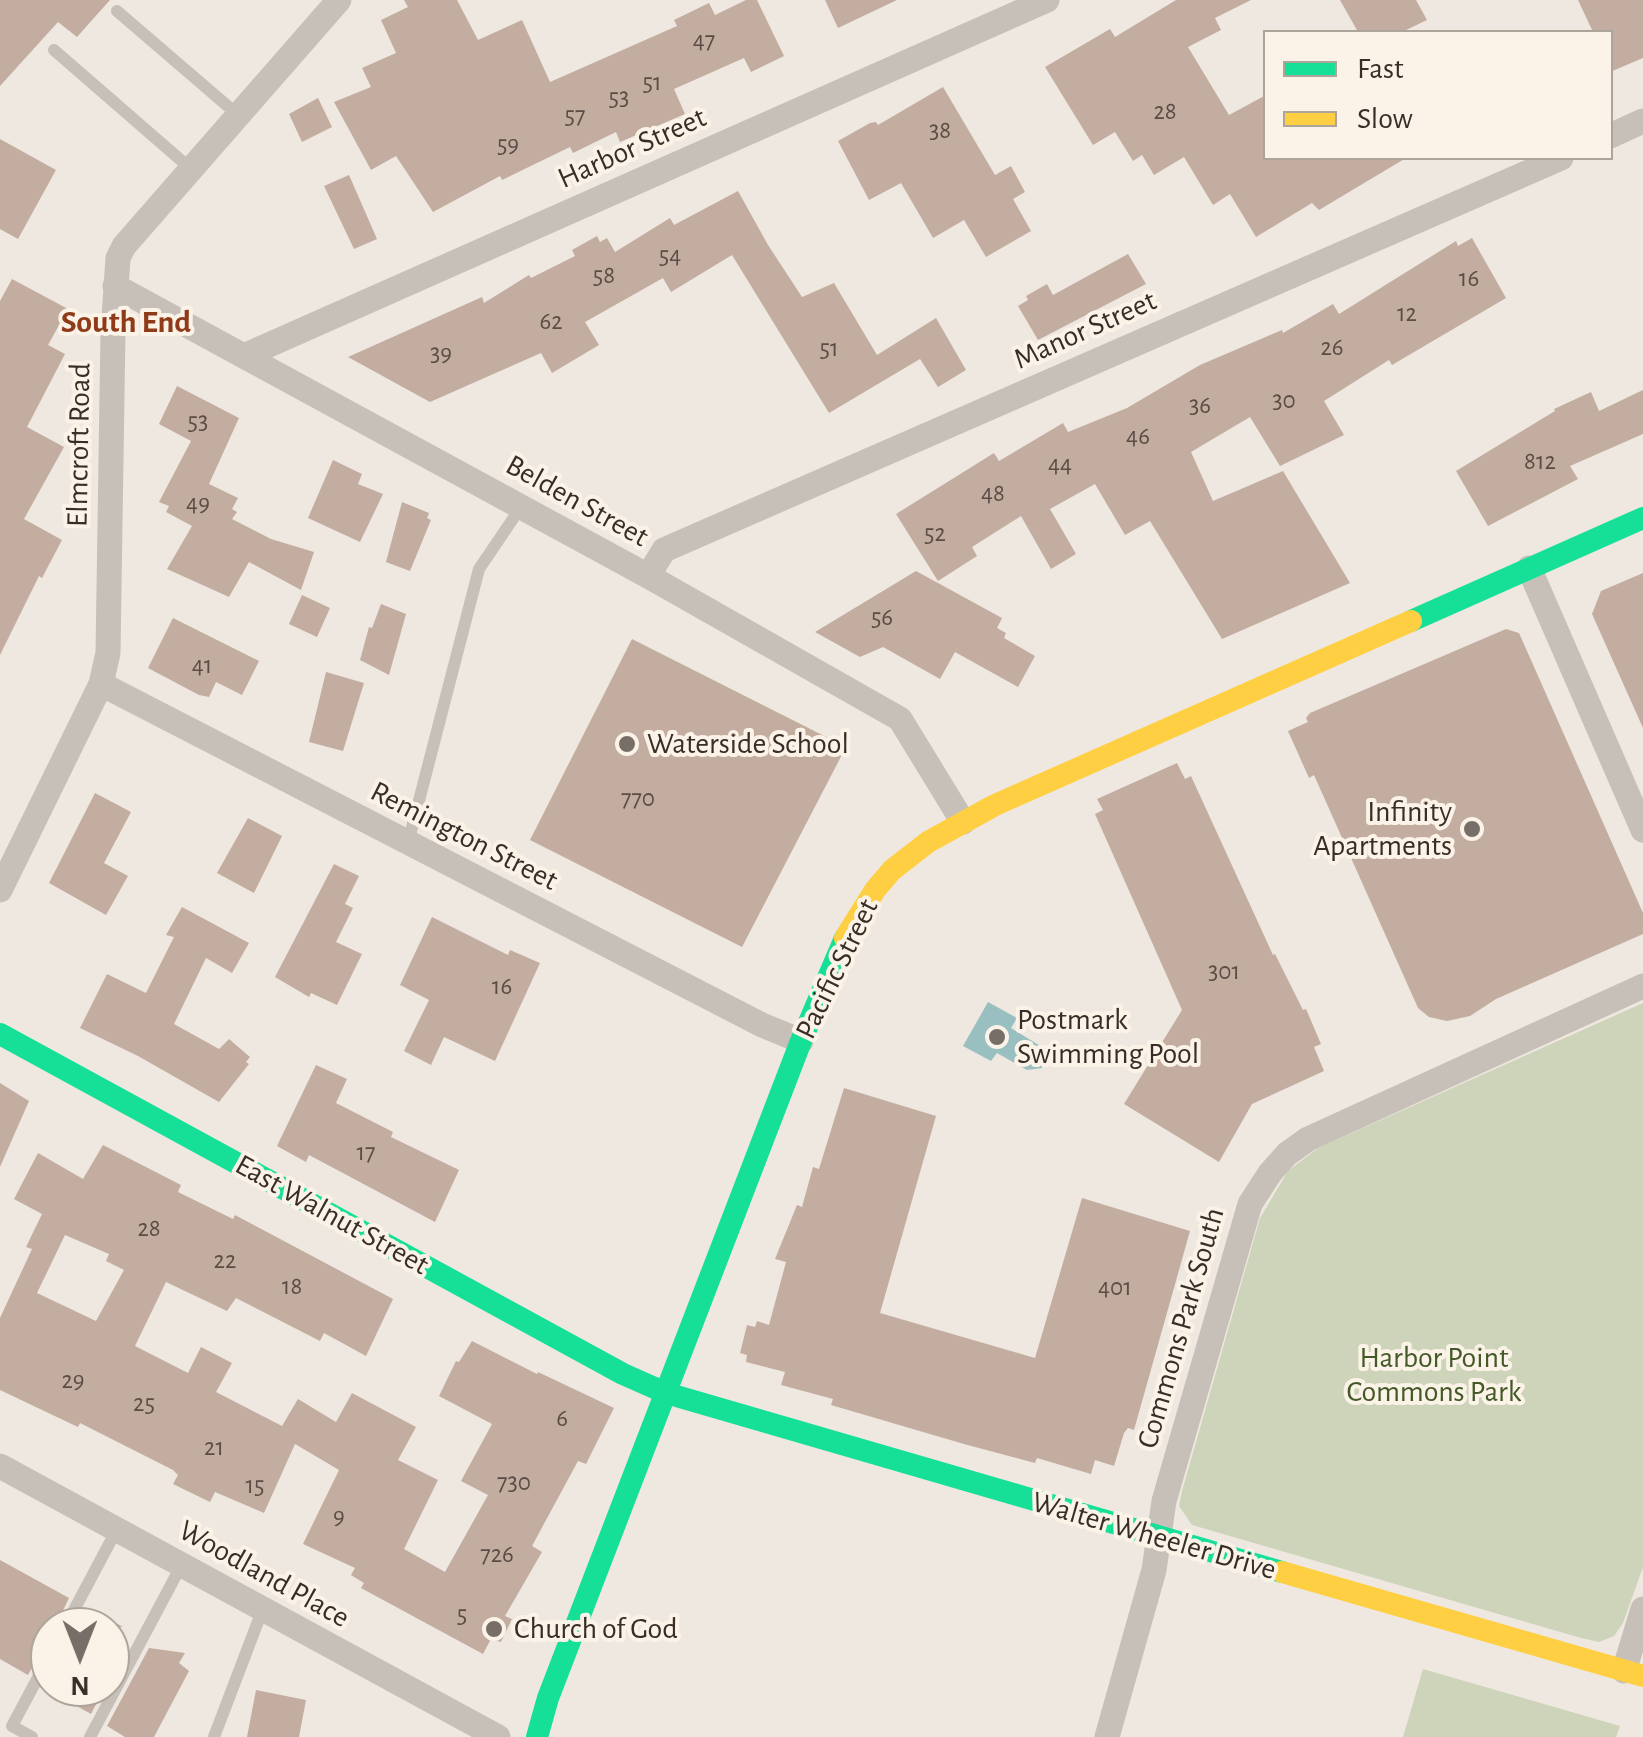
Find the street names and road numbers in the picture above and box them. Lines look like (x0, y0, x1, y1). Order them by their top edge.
street label: Harbor Street (552, 99, 712, 197)
street label: Manor Street (1008, 283, 1162, 377)
street label: Elmcroft Road (60, 362, 98, 528)
street label: Belden Street (499, 447, 655, 555)
street label: Remington Street (364, 773, 564, 899)
street label: Pacific Street (788, 893, 886, 1045)
street label: East Walnut Street (229, 1147, 435, 1283)
street label: Commons Park South (1129, 1204, 1233, 1452)
street label: Walter Wheeler Drive (1028, 1484, 1280, 1588)
street label: Woodland Place (172, 1512, 356, 1636)

